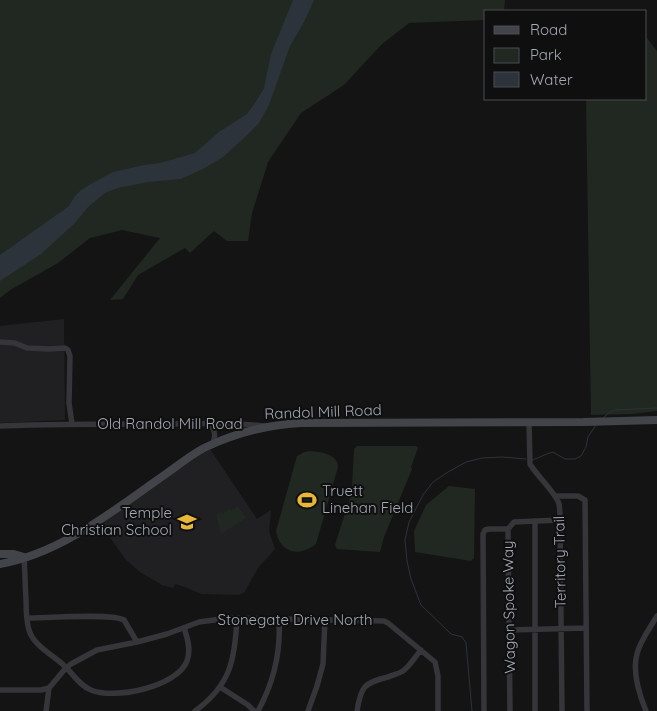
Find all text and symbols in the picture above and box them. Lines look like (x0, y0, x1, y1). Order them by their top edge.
legend (484, 10, 647, 100)
text: Road (530, 20, 567, 39)
text: Park (530, 45, 562, 64)
text: Water (530, 70, 573, 89)
street label: Randol Mill Road (264, 400, 382, 423)
street label: Old Randol Mill Road (97, 414, 243, 433)
place label: Truett Linehan Field (322, 481, 413, 517)
sports icon: Truett Linehan Field (296, 489, 318, 511)
place label: Temple Christian School (61, 503, 172, 539)
school or university icon: Temple Christian School (176, 511, 198, 533)
street label: Territory Trail (549, 516, 570, 608)
street label: Wagon Spoke Way (498, 540, 519, 674)
street label: Stonegate Drive North (217, 610, 373, 629)

